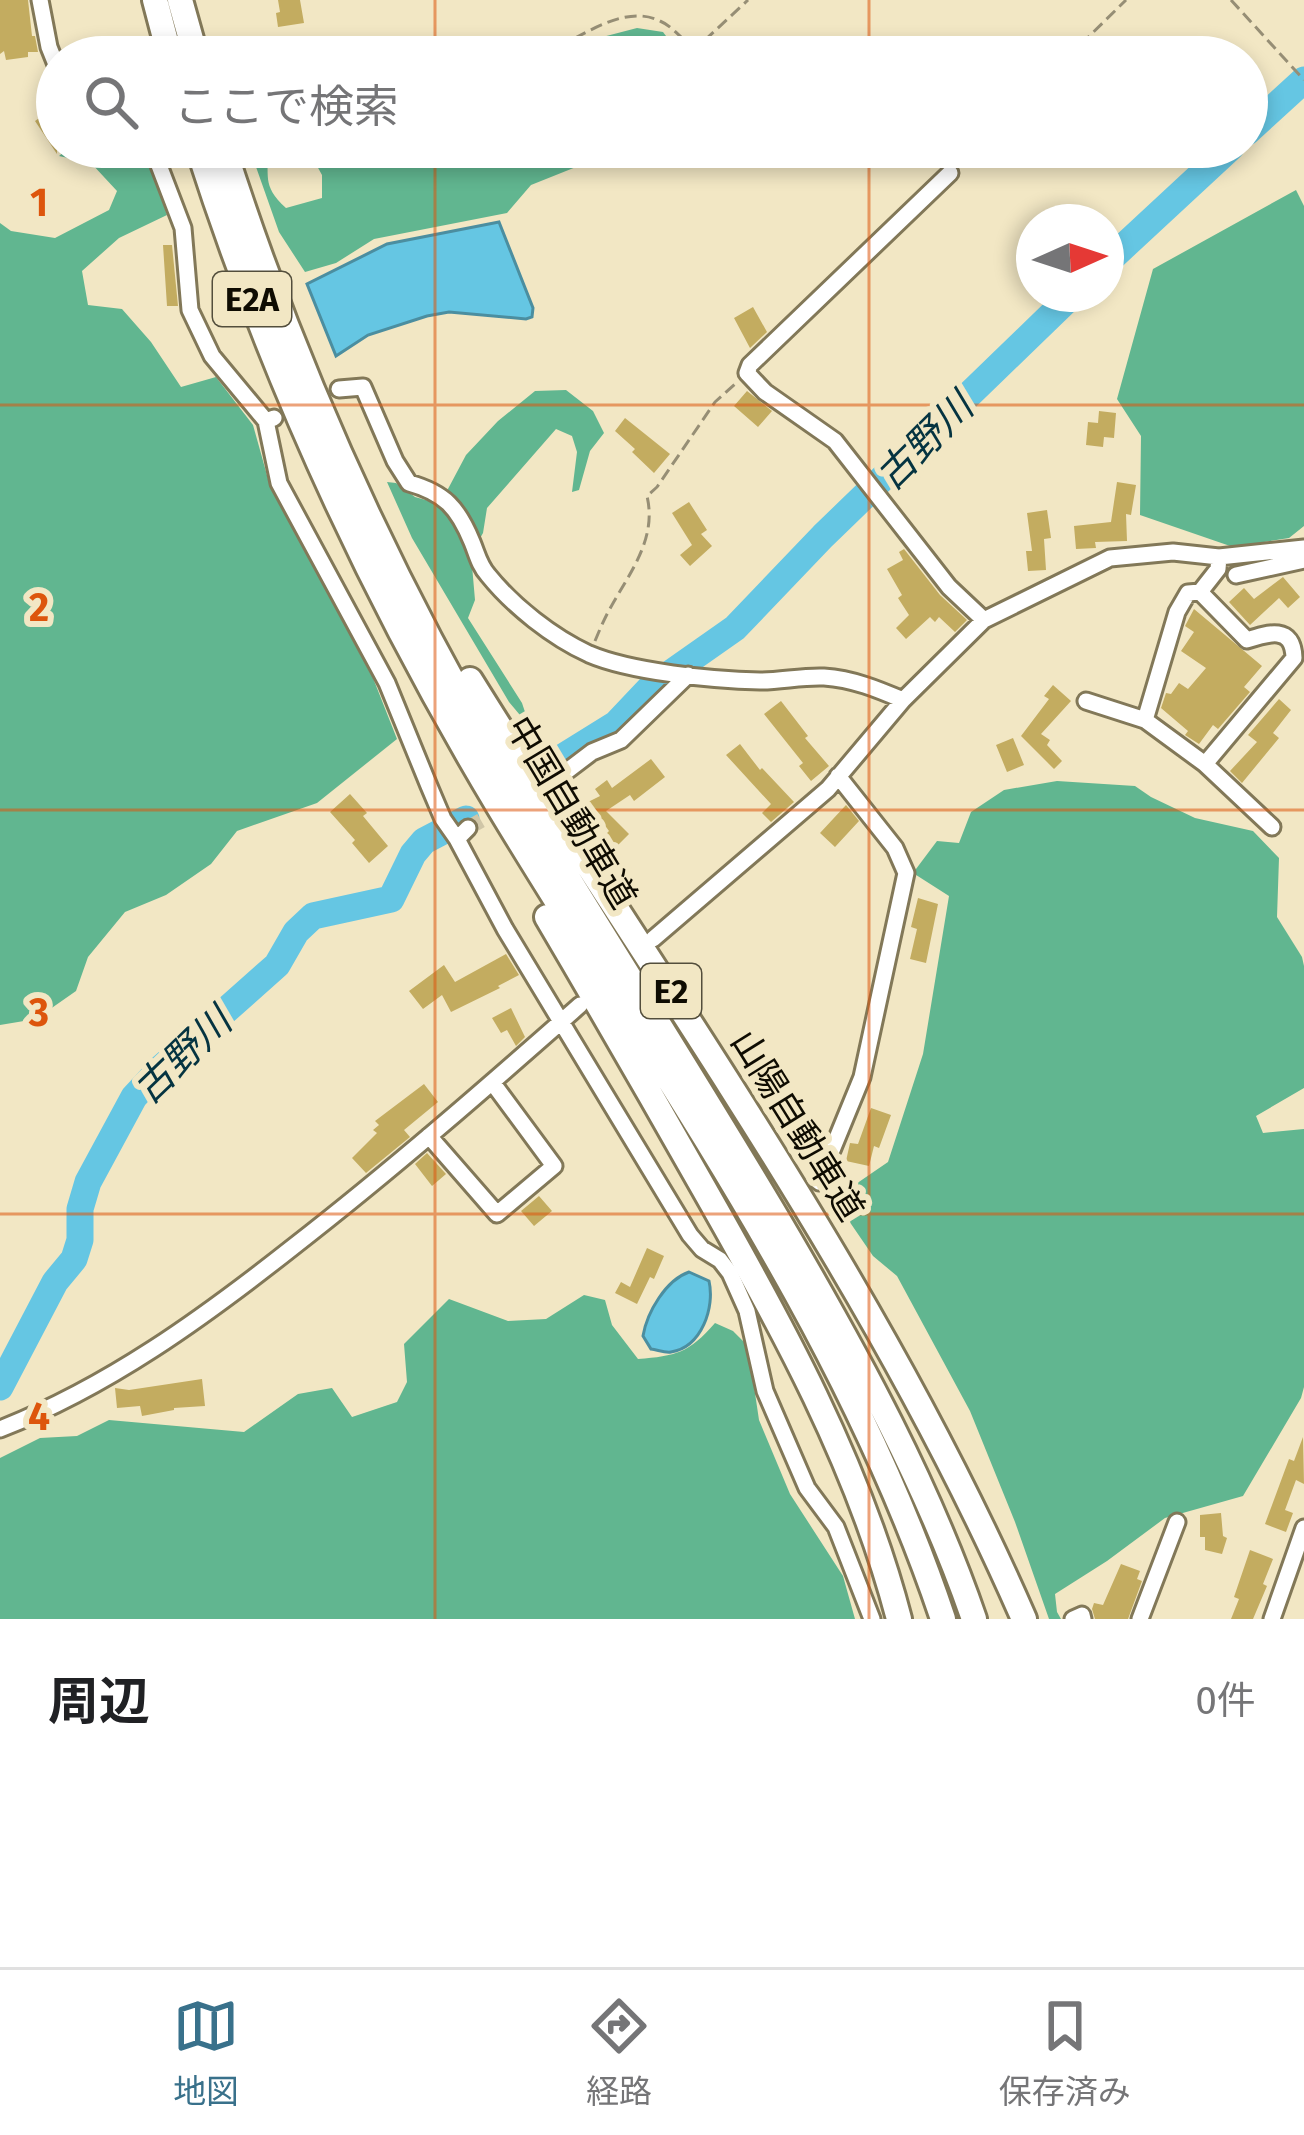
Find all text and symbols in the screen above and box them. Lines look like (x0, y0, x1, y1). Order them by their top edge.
search box (36, 36, 1268, 168)
icon: search (78, 69, 144, 135)
text: ここで検索 (174, 80, 399, 134)
text: 1 (30, 180, 48, 226)
north arrow (1016, 204, 1124, 312)
road number: E2A (213, 272, 291, 326)
water label: 古野川 (867, 381, 985, 499)
text: 2 (29, 585, 49, 631)
street label: 中国自動車道 (497, 709, 646, 916)
road number: E2 (641, 964, 701, 1018)
text: 3 (28, 990, 49, 1036)
water label: 古野川 (125, 996, 244, 1113)
street label: 山陽自動車道 (721, 1022, 873, 1229)
text: 4 (28, 1394, 50, 1440)
text: 周辺 (48, 1671, 150, 1733)
text: 0件 (1195, 1678, 1256, 1724)
tab: 地図 (173, 1993, 239, 2113)
tab: 経路 (586, 1993, 652, 2113)
tab: 保存済み (999, 1993, 1131, 2113)

